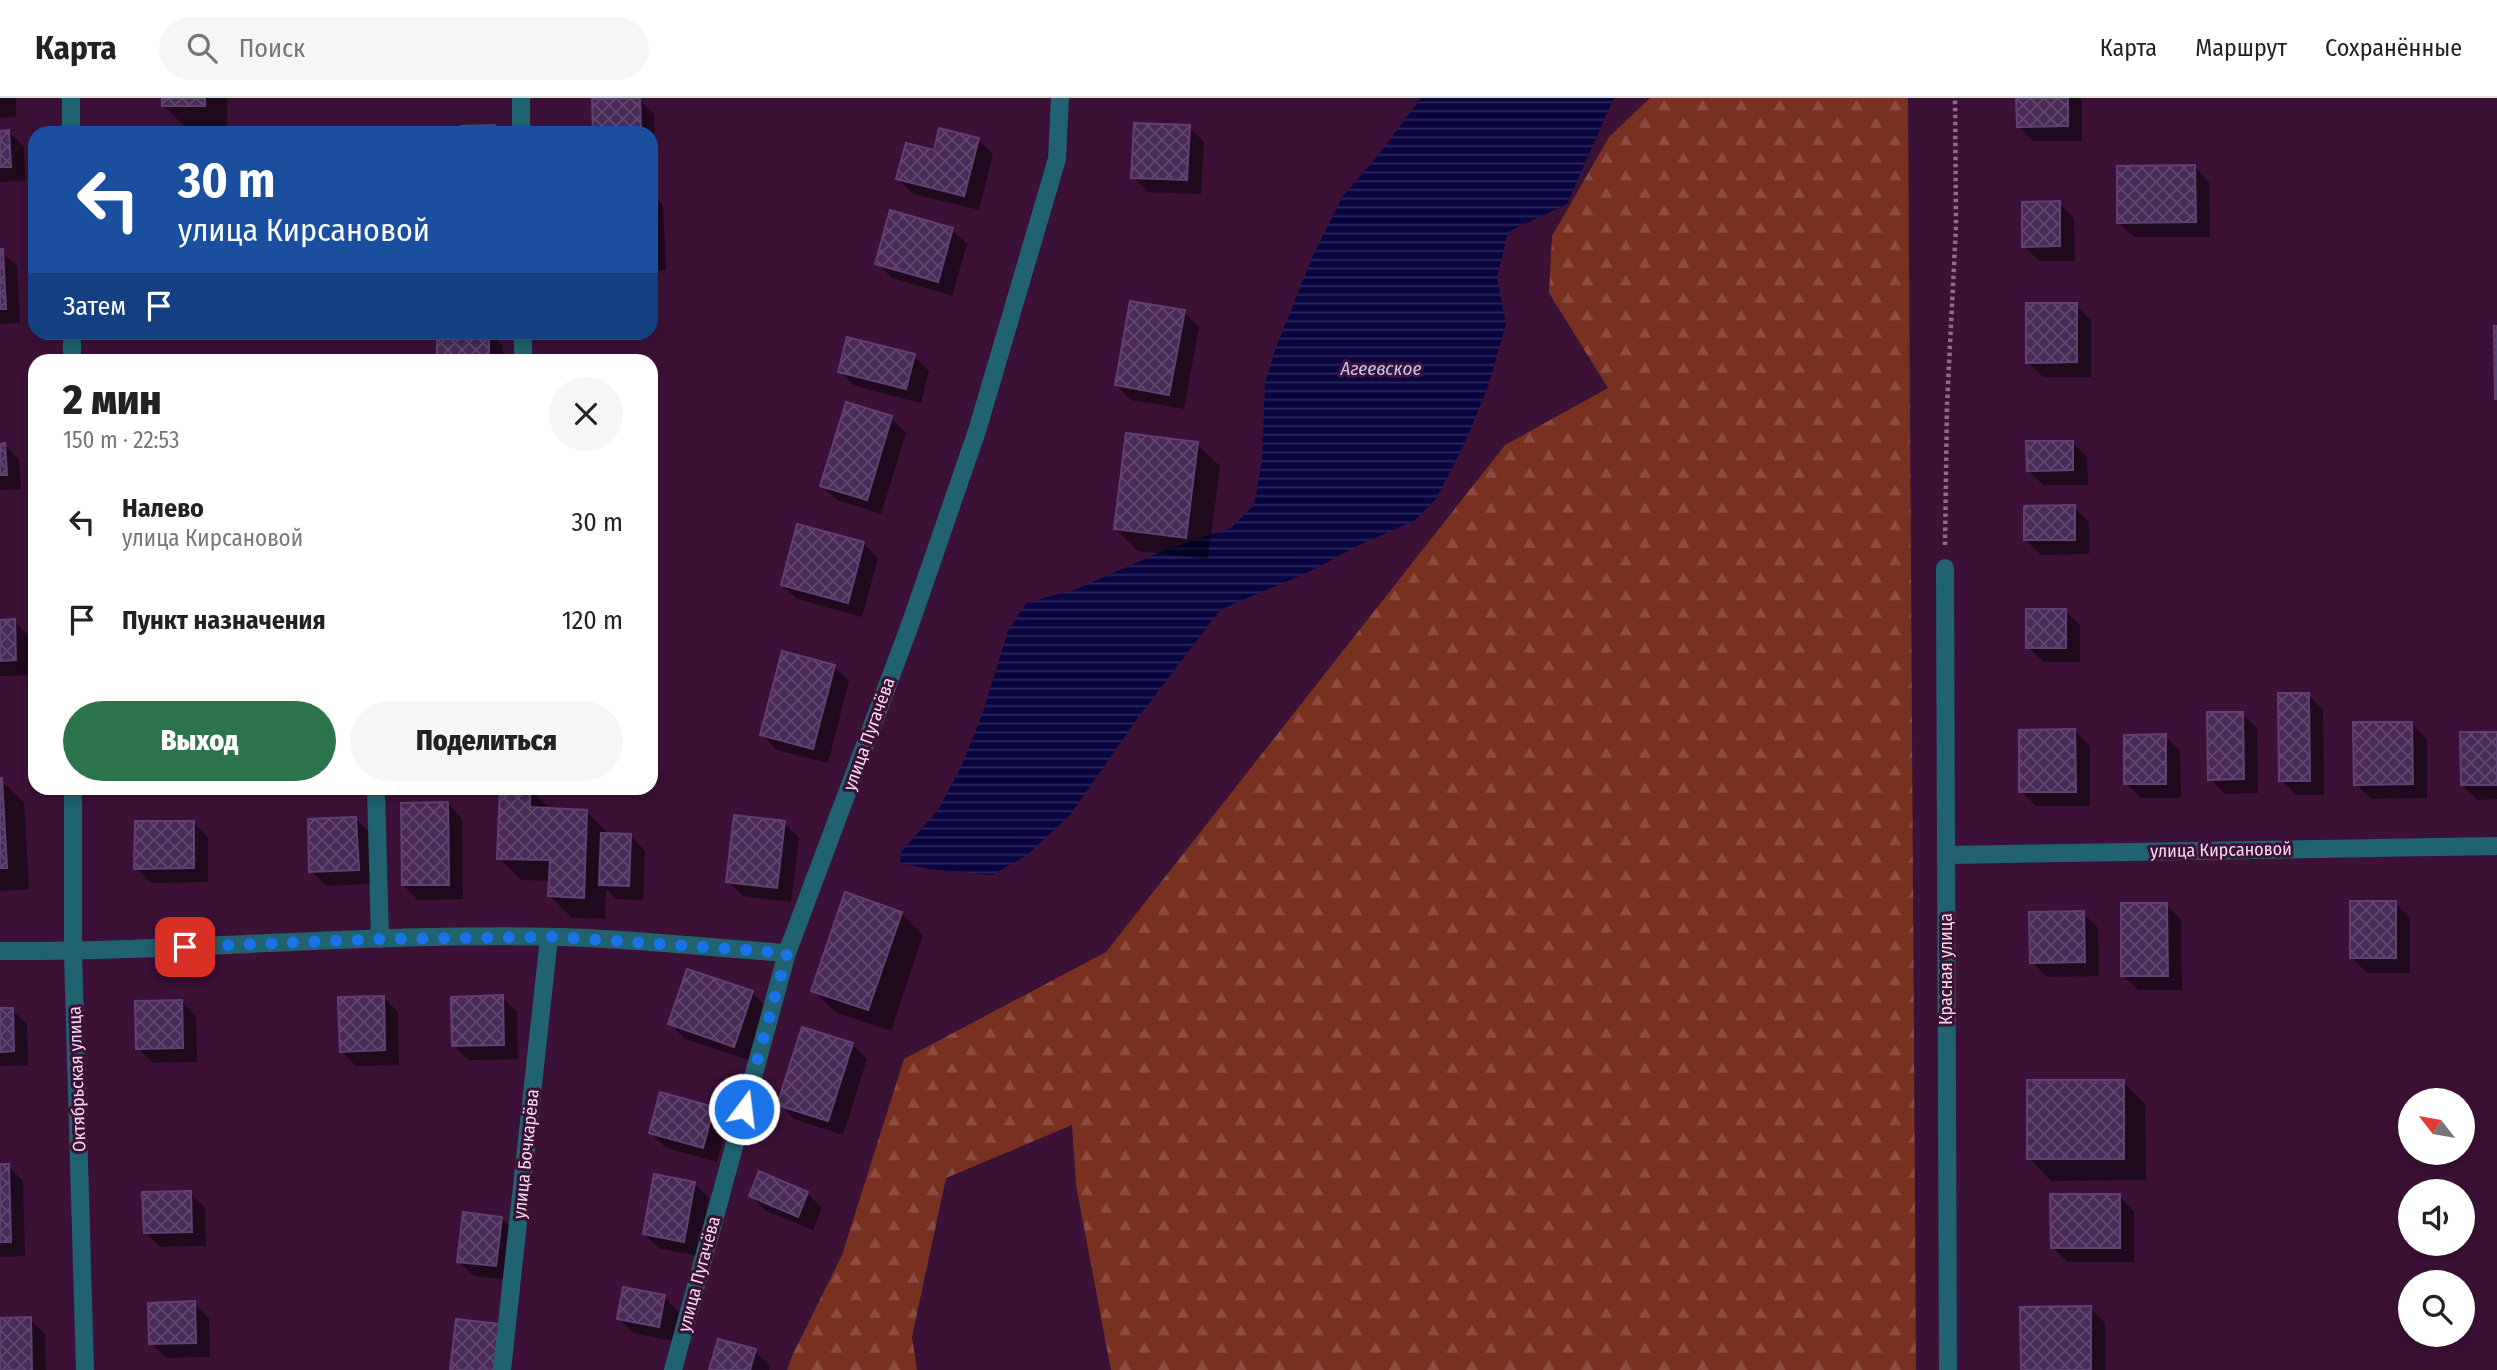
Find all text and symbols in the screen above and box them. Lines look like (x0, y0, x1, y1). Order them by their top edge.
search box (159, 17, 649, 80)
text: Карта (35, 28, 117, 68)
icon: search (183, 29, 221, 67)
text: Поиск (239, 33, 305, 64)
text: Карта (2100, 34, 2157, 62)
text: Маршрут (2195, 34, 2287, 62)
text: Сохранённые (2325, 34, 2462, 62)
text: 30 m (178, 151, 276, 210)
icon: left (63, 154, 154, 245)
text: улица Кирсановой (178, 211, 430, 249)
icon: arrive (140, 287, 178, 325)
text: Затем (63, 291, 126, 322)
water label: Агеевское (1340, 357, 1421, 380)
text: 2 мин (63, 375, 162, 425)
button: close (549, 377, 623, 451)
text: 150 m · 22:53 (63, 426, 179, 454)
text: Налево (122, 493, 204, 524)
icon: left (63, 503, 101, 541)
text: 30 m (572, 507, 623, 538)
text: улица Кирсановой (122, 524, 303, 552)
icon: arrive (63, 601, 101, 639)
text: Пункт назначения (122, 605, 326, 636)
text: 120 m (562, 605, 623, 636)
street label: улица Пугачёва (838, 674, 900, 794)
button: Выход (63, 701, 336, 781)
button: Поделиться (350, 701, 623, 781)
street label: улица Кирсановой (2150, 838, 2292, 862)
street label: Красная улица (1935, 913, 1957, 1025)
pin (155, 917, 215, 977)
icon: arrive (166, 928, 204, 966)
street label: Октябрьская улица (63, 1006, 91, 1152)
position arrow (707, 1072, 781, 1146)
street label: улица Бочкарёва (508, 1088, 544, 1220)
north arrow (2398, 1088, 2474, 1166)
map controls (2398, 1088, 2475, 1347)
button: sound (2398, 1179, 2475, 1256)
street label: улица Пугачёва (673, 1214, 725, 1334)
button: search (2398, 1270, 2475, 1347)

